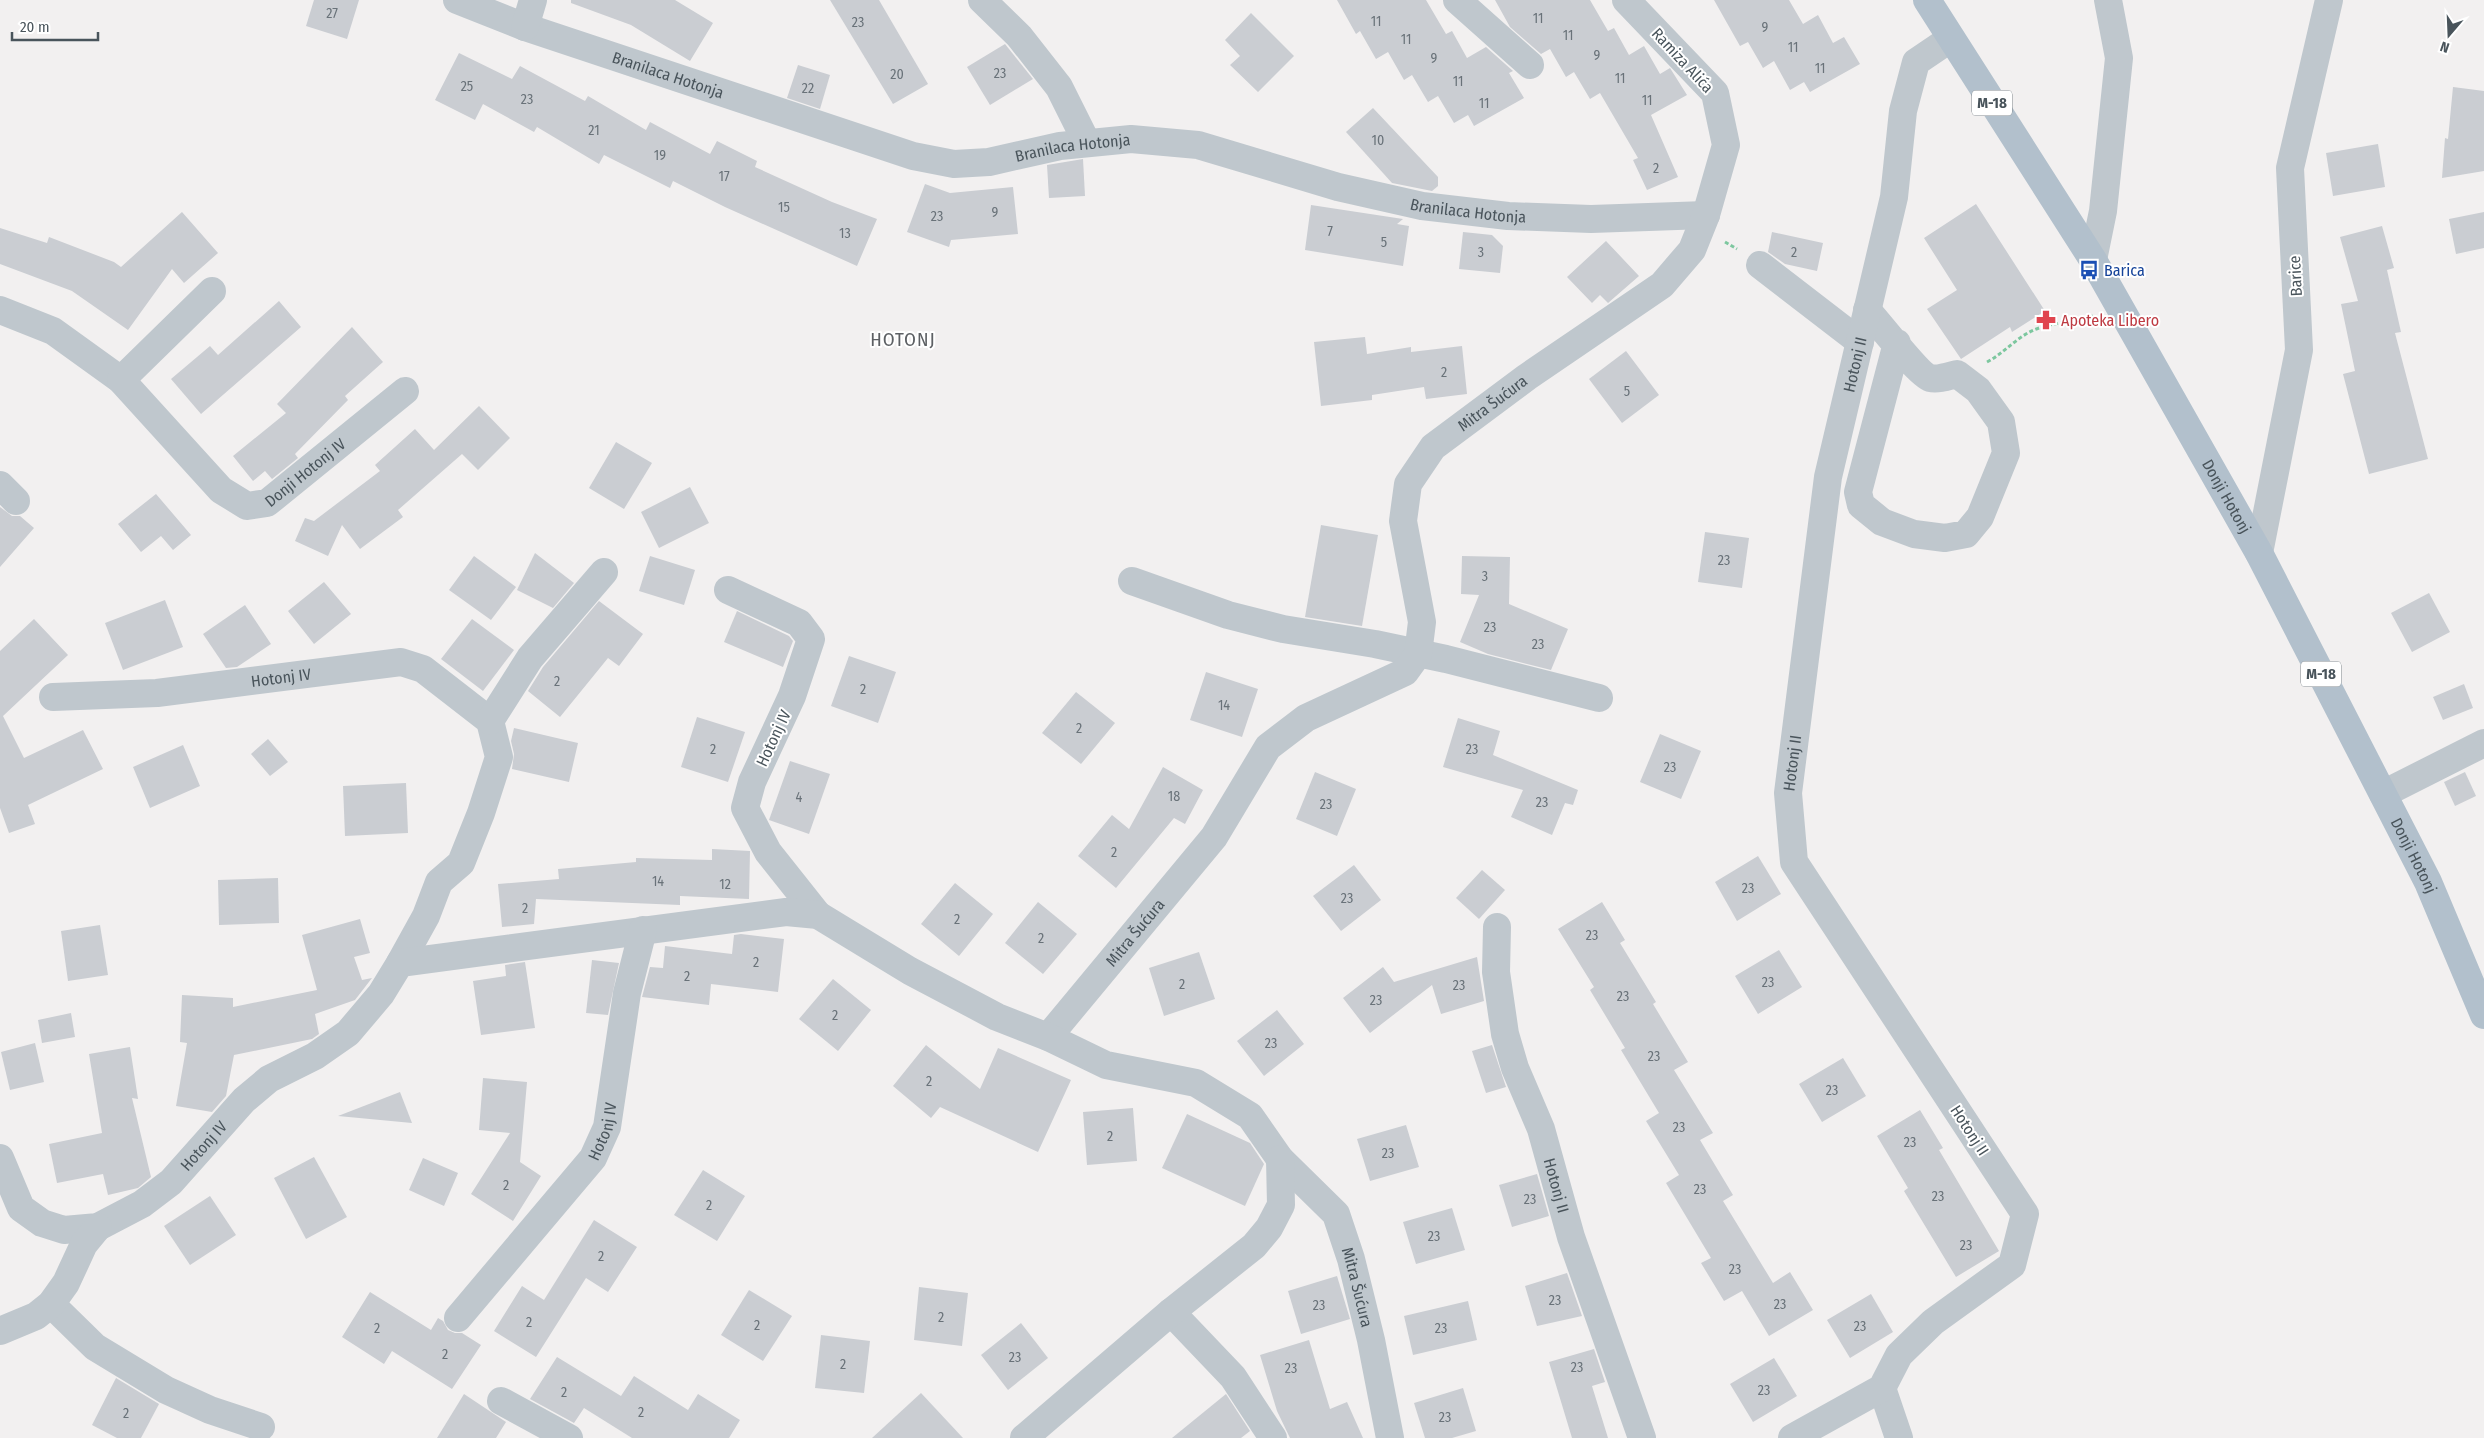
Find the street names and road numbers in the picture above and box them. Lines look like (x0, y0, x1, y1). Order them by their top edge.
street label: Ramiza Alića (1648, 24, 1718, 97)
street label: Branilaca Hotonja (610, 48, 726, 102)
road number: M-18 (1972, 90, 2012, 116)
street label: Branilaca Hotonja (1013, 130, 1131, 166)
street label: Branilaca Hotonja (1408, 195, 1527, 227)
street label: Barice (2285, 255, 2306, 297)
street label: Hotonj II (1839, 335, 1871, 394)
street label: Mitra Šućura (1454, 371, 1531, 435)
street label: Donji Hotonj IV (261, 434, 350, 511)
street label: Donji Hotonj (2198, 456, 2255, 537)
road number: M-18 (2301, 662, 2341, 686)
street label: Hotonj IV (250, 664, 313, 691)
street label: Hotonj IV (752, 706, 795, 769)
street label: Hotonj II (1779, 734, 1805, 792)
street label: Donji Hotonj (2387, 815, 2441, 896)
street label: Mitra Šućura (1102, 895, 1169, 970)
street label: Hotonj IV (584, 1100, 621, 1163)
street label: Hotonj II (1946, 1102, 1993, 1159)
street label: Hotonj IV (177, 1117, 231, 1175)
street label: Hotonj II (1540, 1156, 1573, 1215)
street label: Mitra Šućura (1338, 1245, 1377, 1329)

